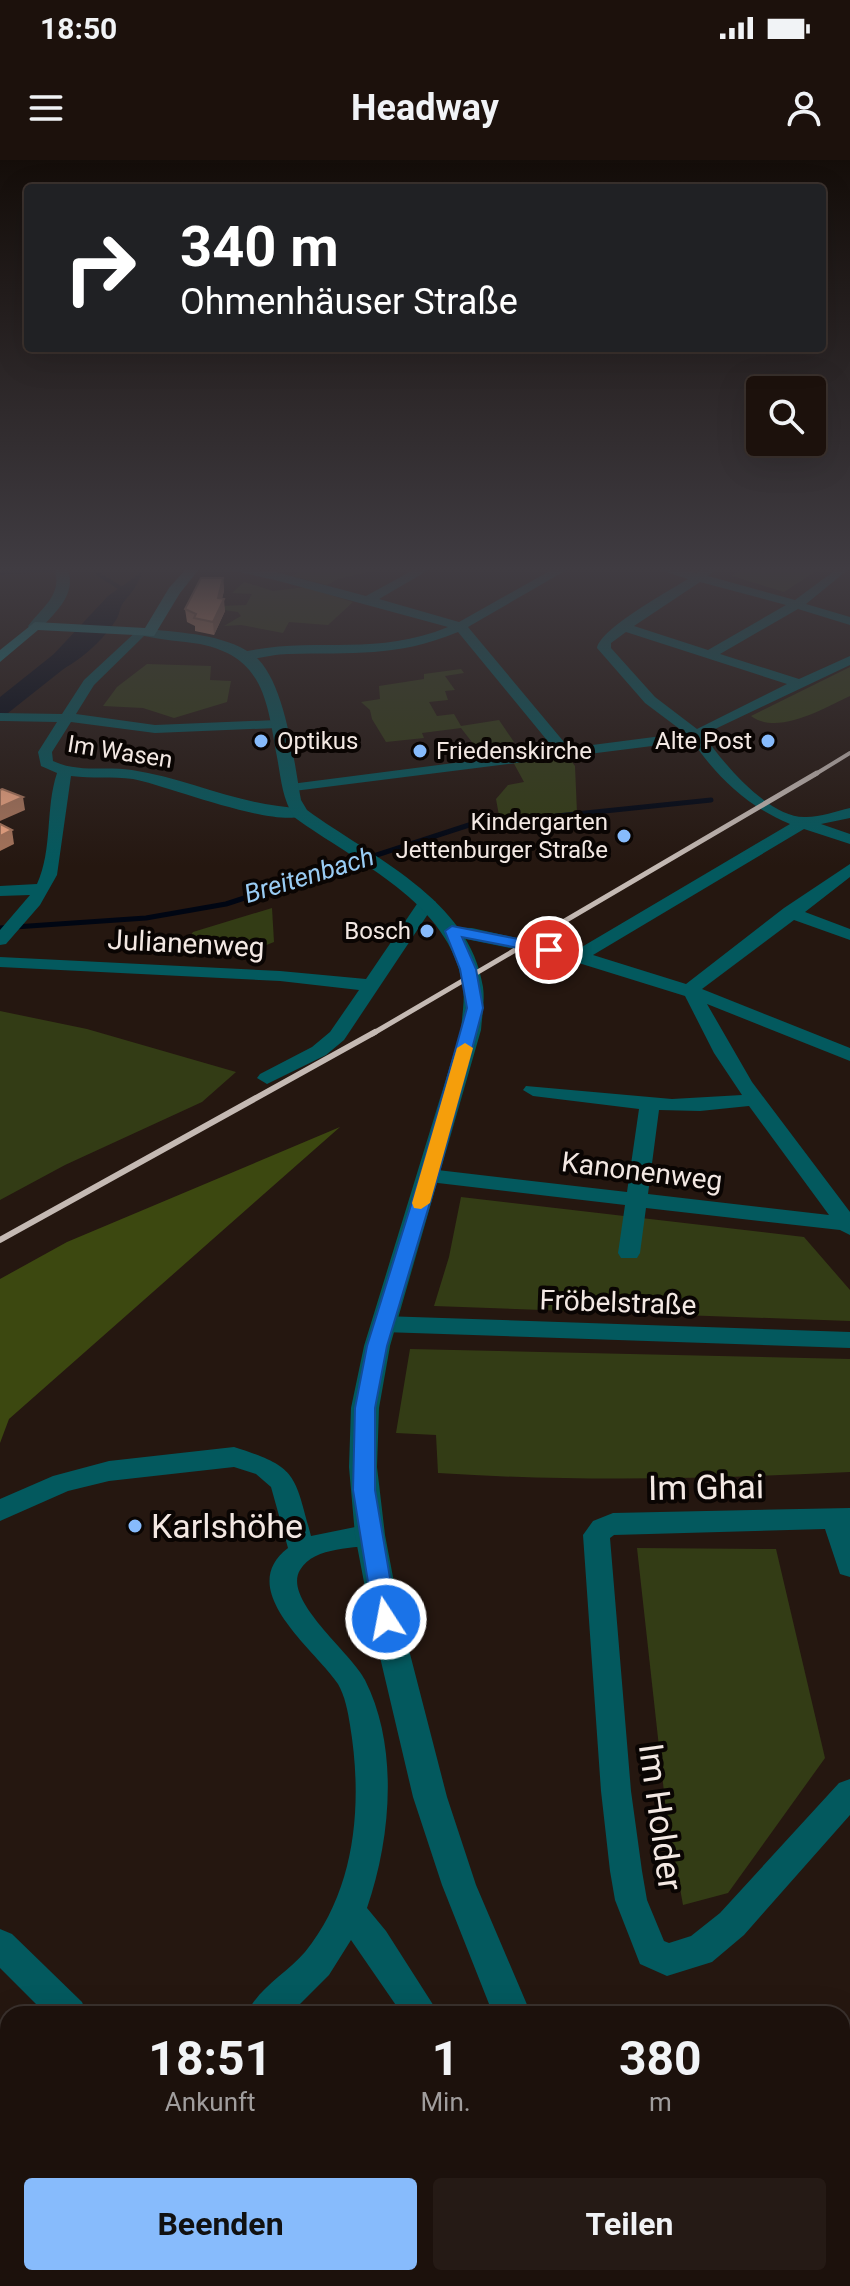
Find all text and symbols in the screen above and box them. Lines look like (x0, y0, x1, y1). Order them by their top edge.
text: 18:50 (40, 11, 117, 46)
icon: menu (24, 86, 68, 130)
icon: person (782, 86, 826, 130)
text: Headway (351, 87, 499, 129)
text: 340 m (180, 214, 339, 280)
icon: right (48, 216, 152, 320)
text: Ohmenhäuser Straße (180, 281, 518, 323)
map controls (746, 376, 826, 456)
button: search (746, 376, 826, 456)
place label: Optikus (277, 727, 358, 755)
place label: Alte Post (655, 727, 752, 755)
street label: Im Wasen (66, 730, 174, 774)
marker: Optikus (252, 732, 270, 750)
marker: Alte Post (759, 732, 777, 750)
place label: Friedenskirche (436, 737, 592, 765)
marker: Friedenskirche (411, 742, 429, 760)
place label: Kindergarten Jettenburger Straße (396, 808, 608, 864)
marker: Kindergarten Jettenburger Straße (615, 827, 633, 845)
water label: Breitenbach (241, 841, 377, 909)
pin (515, 916, 583, 984)
place label: Bosch (344, 917, 411, 945)
marker: Bosch (418, 922, 436, 940)
street label: Julianenweg (107, 923, 265, 964)
icon: arrive (527, 928, 571, 972)
street label: Kanonenweg (560, 1145, 724, 1198)
street label: Fröbelstraße (539, 1283, 697, 1322)
street label: Im Ghai (648, 1466, 764, 1508)
place label: Karlshöhe (151, 1506, 303, 1546)
marker: Karlshöhe (126, 1517, 144, 1535)
position arrow (344, 1577, 428, 1661)
street label: Im Holder (631, 1741, 691, 1894)
text: 18:51 (148, 2030, 272, 2087)
text: 1 (432, 2030, 459, 2087)
text: 380 (619, 2030, 702, 2087)
text: Ankunft (165, 2087, 256, 2117)
text: Min. (420, 2087, 471, 2117)
text: m (649, 2087, 672, 2117)
button: Beenden (24, 2178, 417, 2270)
button: Teilen (433, 2178, 826, 2270)

